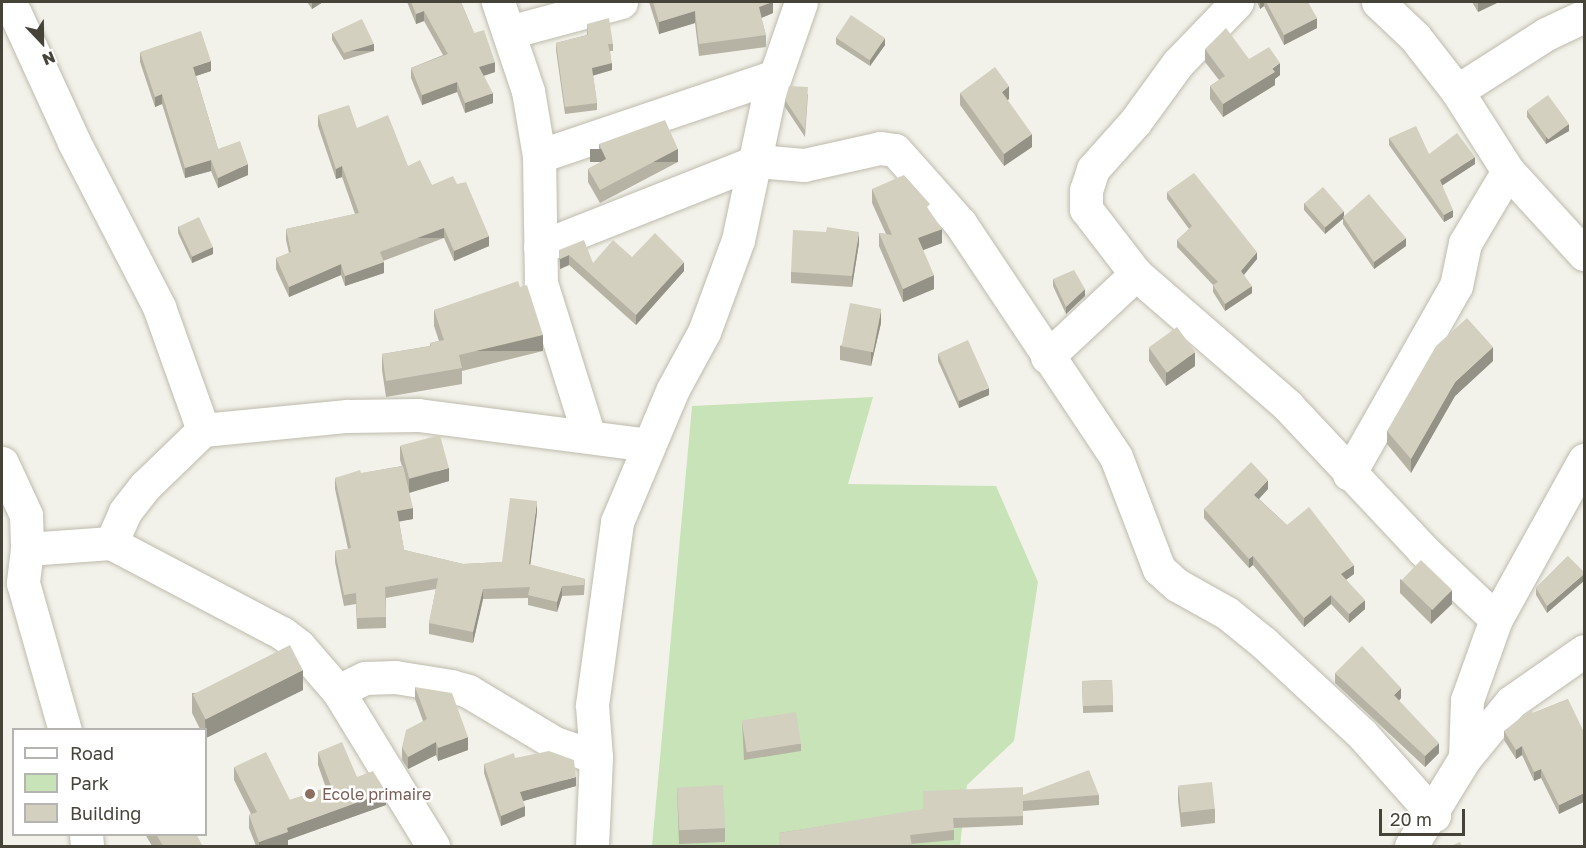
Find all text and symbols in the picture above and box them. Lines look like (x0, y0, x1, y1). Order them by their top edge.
north arrow (12, 12, 72, 72)
text: N (39, 47, 58, 70)
legend (12, 728, 207, 836)
text: Road (70, 742, 114, 764)
text: Park (70, 772, 109, 794)
place label: Ecole primaire (322, 784, 431, 804)
marker: Ecole primaire (303, 787, 317, 801)
scale bar (1382, 797, 1468, 835)
text: Building (70, 802, 141, 824)
text: 20 m (1390, 808, 1432, 830)

